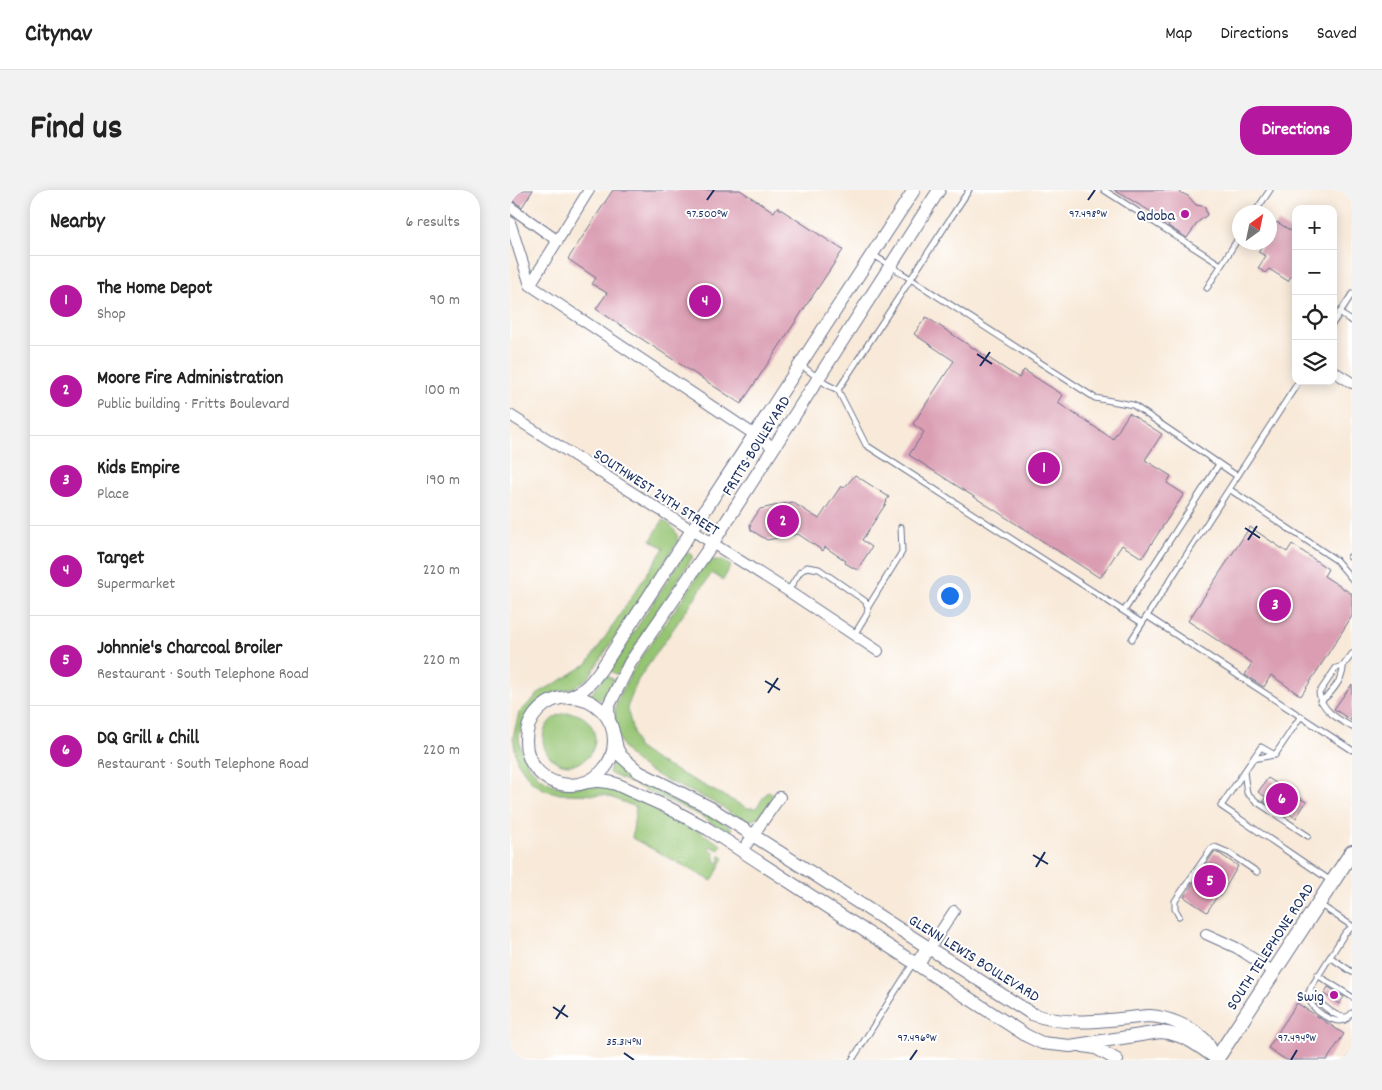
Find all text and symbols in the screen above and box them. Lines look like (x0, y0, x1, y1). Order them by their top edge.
text: Citynav (25, 18, 92, 52)
text: Map (1165, 22, 1192, 47)
text: Directions (1220, 22, 1289, 47)
text: Saved (1317, 22, 1357, 47)
text: Find us (30, 105, 122, 155)
button: Directions (1240, 106, 1352, 155)
place label: Qdoba (1137, 205, 1175, 228)
north arrow (1232, 205, 1277, 250)
map controls (1292, 205, 1337, 385)
button: + (1292, 205, 1337, 250)
text: 97.500°W (686, 206, 728, 223)
text: 97.498°W (1069, 206, 1107, 223)
text: Nearby (50, 208, 105, 238)
marker: Qdoba (1179, 208, 1191, 220)
text: 6 results (405, 211, 460, 234)
button: − (1292, 250, 1337, 295)
text: The Home Depot (97, 276, 212, 303)
pin: 4 (689, 282, 721, 320)
text: 1 (64, 289, 68, 312)
text: 90 m (429, 289, 460, 312)
button: locate (1292, 295, 1337, 340)
text: Shop (97, 303, 126, 326)
button: layers (1292, 340, 1337, 385)
text: Moore Fire Administration (97, 366, 283, 393)
text: 2 (63, 379, 70, 402)
text: 100 m (424, 379, 460, 402)
street label: FRITTS BOULEVARD (717, 392, 797, 501)
text: Public building · Fritts Boulevard (97, 393, 290, 416)
street label: SOUTHWEST 24TH STREET (588, 444, 724, 543)
pin: 1 (1028, 449, 1060, 487)
text: Kids Empire (97, 456, 180, 483)
text: 3 (62, 469, 70, 492)
text: 190 m (426, 469, 460, 492)
text: Place (97, 483, 129, 506)
pin: 2 (767, 502, 799, 540)
text: Target (97, 546, 144, 573)
text: 4 (63, 559, 69, 582)
text: 220 m (423, 559, 460, 582)
text: Supermarket (97, 573, 175, 596)
your location (937, 583, 963, 609)
pin: 3 (1259, 586, 1291, 624)
text: Johnnie's Charcoal Broiler (97, 636, 282, 663)
text: 5 (62, 649, 70, 672)
text: 220 m (423, 649, 460, 672)
text: Restaurant · South Telephone Road (97, 663, 309, 686)
text: DQ Grill & Chill (97, 726, 199, 753)
text: 6 (62, 739, 70, 762)
text: 220 m (423, 739, 460, 762)
text: Restaurant · South Telephone Road (97, 753, 309, 776)
pin: 6 (1266, 780, 1298, 818)
pin: 5 (1194, 862, 1226, 900)
street label: SOUTH TELEPHONE ROAD (1221, 879, 1321, 1015)
street label: GLENN LEWIS BOULEVARD (904, 909, 1044, 1009)
place label: Swig (1297, 986, 1324, 1009)
marker: Swig (1328, 989, 1340, 1001)
text: 97.496°W (897, 1030, 937, 1047)
text: 97.494°W (1278, 1030, 1316, 1047)
text: 35.314°N (606, 1034, 642, 1051)

